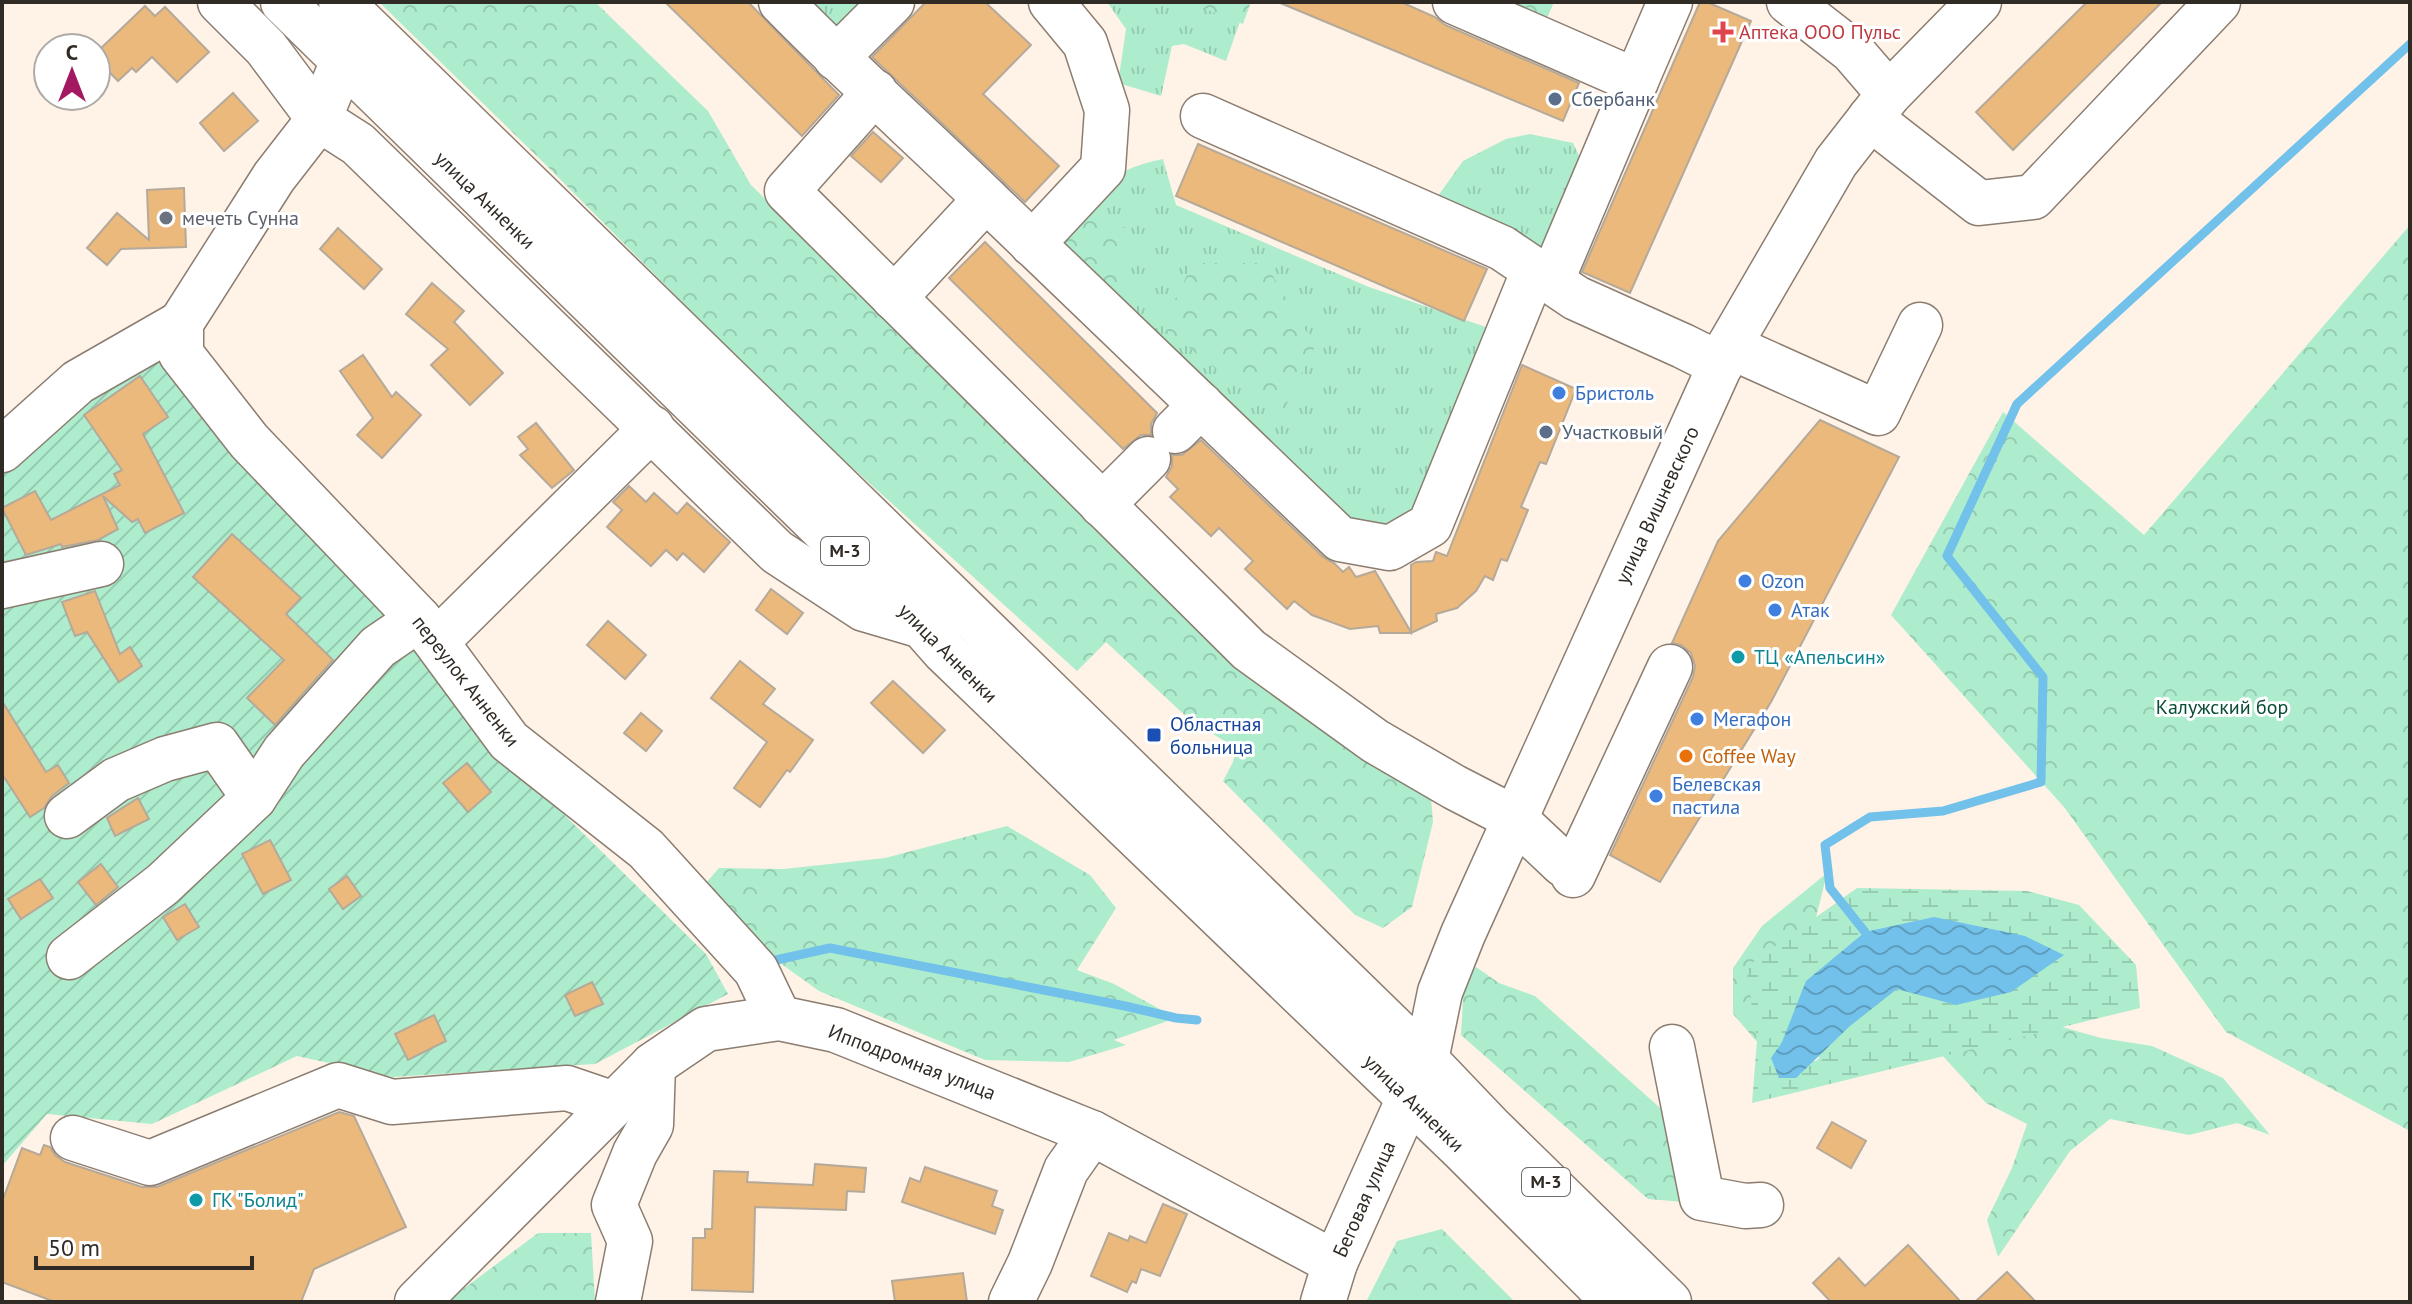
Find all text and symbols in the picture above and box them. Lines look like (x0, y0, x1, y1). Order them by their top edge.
place label: Аптека ООО Пульс (1739, 19, 1901, 45)
marker: Аптека ООО Пульс (1714, 23, 1732, 41)
north arrow (32, 32, 112, 112)
text: С (66, 38, 78, 66)
place label: Сбербанк (1571, 86, 1656, 112)
marker: Сбербанк (1546, 90, 1564, 108)
street label: улица Анненки (429, 145, 541, 255)
place label: мечеть Сунна (182, 205, 299, 231)
marker: мечеть Сунна (157, 209, 175, 227)
place label: Бристоль (1575, 380, 1654, 406)
marker: Бристоль (1550, 384, 1568, 402)
place label: Участковый (1562, 419, 1663, 445)
street label: улица Вишневского (1609, 422, 1705, 588)
marker: Участковый (1537, 423, 1555, 441)
road number: М-3 (821, 537, 869, 565)
place label: Ozon (1761, 568, 1805, 594)
marker: Ozon (1736, 572, 1754, 590)
place label: Атак (1791, 597, 1830, 623)
street label: улица Анненки (893, 598, 1003, 708)
marker: Атак (1766, 601, 1784, 619)
street label: переулок Анненки (406, 610, 526, 752)
place label: ТЦ «Апельсин» (1754, 644, 1885, 670)
marker: ТЦ «Апельсин» (1729, 648, 1747, 666)
park label: Калужский бор (2156, 694, 2288, 720)
place label: Мегафон (1713, 706, 1791, 732)
marker: Мегафон (1688, 710, 1706, 728)
place label: Областная больница (1170, 711, 1261, 760)
marker: Областная больница (1145, 726, 1163, 744)
place label: Coffee Way (1702, 743, 1796, 769)
marker: Coffee Way (1677, 747, 1695, 765)
place label: Белевская пастила (1672, 771, 1761, 820)
marker: Белевская пастила (1647, 787, 1665, 805)
street label: Ипподромная улица (825, 1018, 999, 1106)
street label: улица Анненки (1358, 1048, 1470, 1158)
street label: Беговая улица (1327, 1137, 1401, 1261)
road number: М-3 (1522, 1168, 1570, 1196)
place label: ГК "Болид" (212, 1187, 304, 1213)
marker: ГК "Болид" (187, 1191, 205, 1209)
scale bar (36, 1220, 252, 1270)
text: 50 m (48, 1232, 100, 1263)

